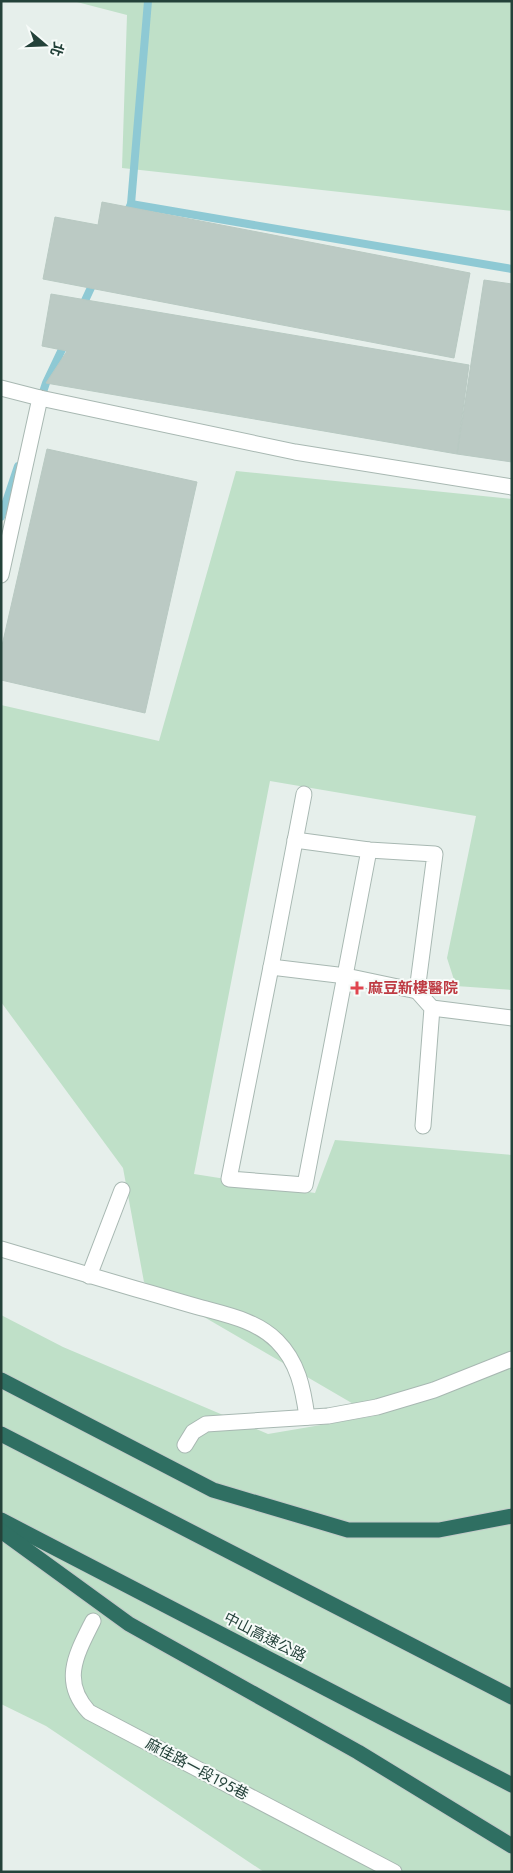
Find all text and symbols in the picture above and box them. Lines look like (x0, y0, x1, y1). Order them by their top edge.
north arrow (20, 20, 70, 70)
text: 北 (46, 39, 69, 59)
place label: 麻豆新樓醫院 (368, 977, 458, 999)
marker: 麻豆新樓醫院 (350, 981, 364, 995)
street label: 中山高速公路 (220, 1607, 310, 1667)
street label: 麻佳路一段195巷 (142, 1733, 252, 1805)

